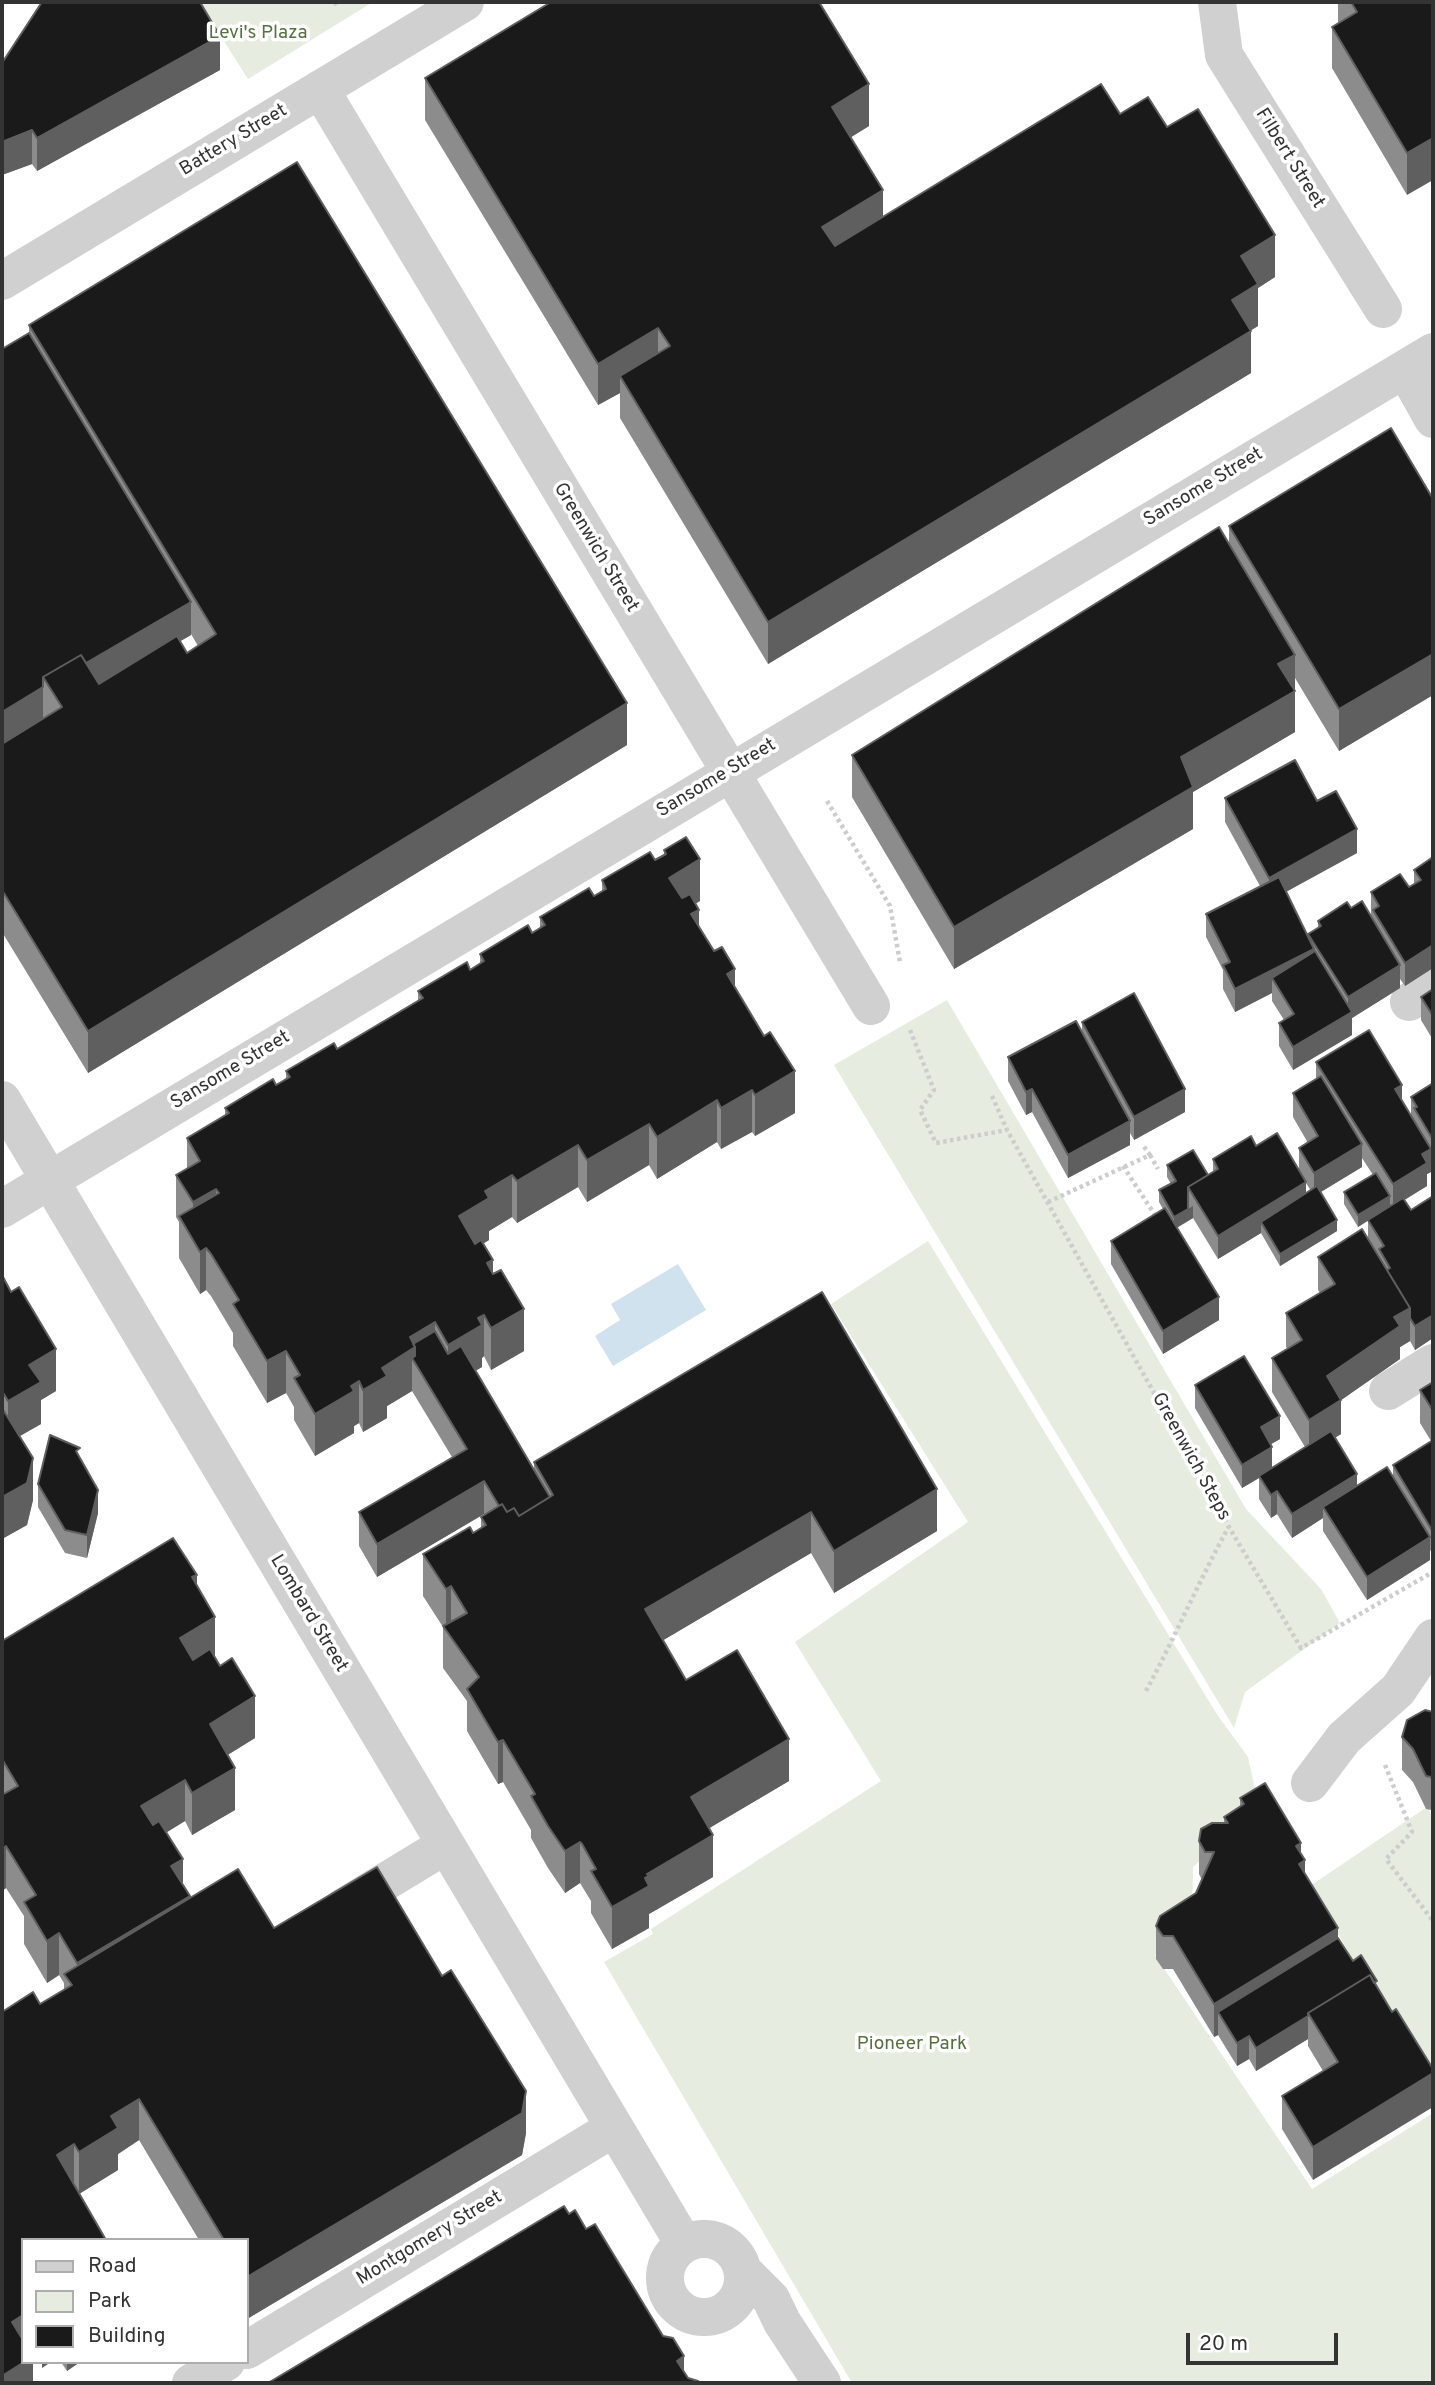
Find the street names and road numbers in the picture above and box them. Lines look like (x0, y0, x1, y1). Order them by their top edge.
street label: Battery Street (176, 100, 292, 182)
street label: Filbert Street (1249, 105, 1329, 213)
street label: Sansome Street (1140, 443, 1268, 533)
street label: Greenwich Street (547, 479, 643, 617)
street label: Sansome Street (653, 734, 781, 824)
street label: Sansome Street (167, 1026, 295, 1116)
street label: Greenwich Steps (1145, 1389, 1235, 1525)
street label: Lombard Street (264, 1551, 352, 1677)
street label: Montgomery Street (353, 2187, 507, 2291)

